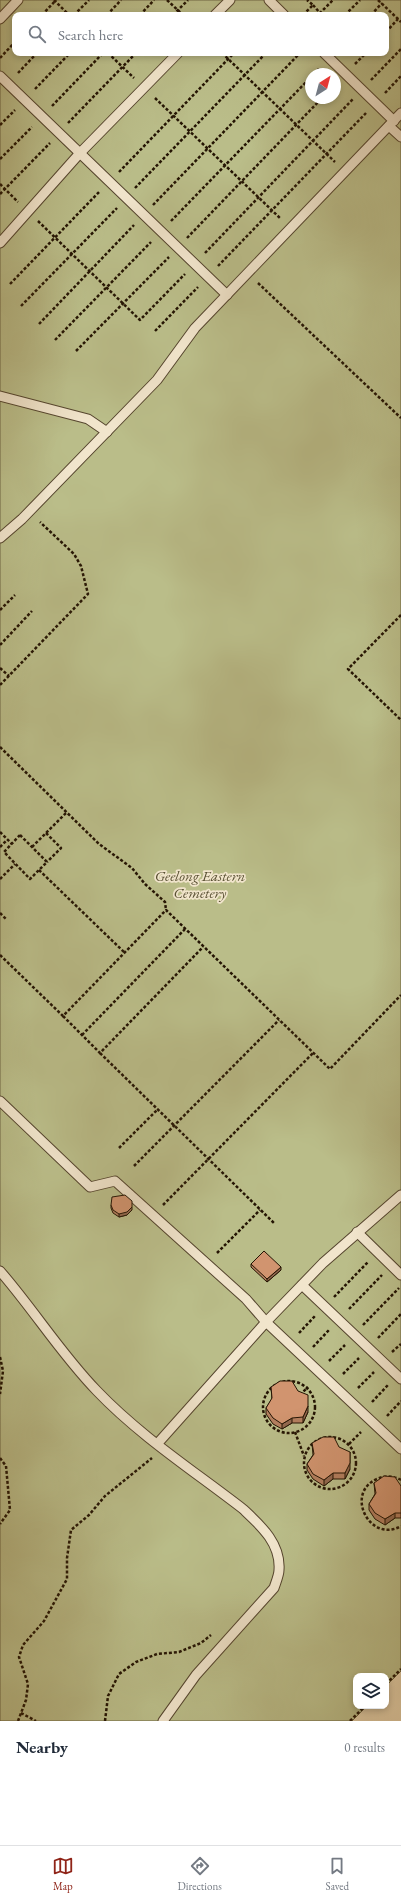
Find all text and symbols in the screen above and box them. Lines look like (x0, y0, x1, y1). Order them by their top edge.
search box (12, 12, 389, 56)
icon: search (26, 23, 48, 45)
text: Search here (58, 25, 123, 44)
north arrow (305, 68, 341, 104)
park label: Geelong Eastern Cemetery (155, 866, 245, 902)
map controls (353, 1673, 389, 1709)
button: layers (353, 1673, 389, 1709)
text: Nearby (16, 1736, 68, 1758)
text: 0 results (344, 1739, 385, 1756)
tab: Map (52, 1855, 74, 1893)
tab: Directions (178, 1855, 222, 1893)
tab: Saved (326, 1855, 349, 1893)

